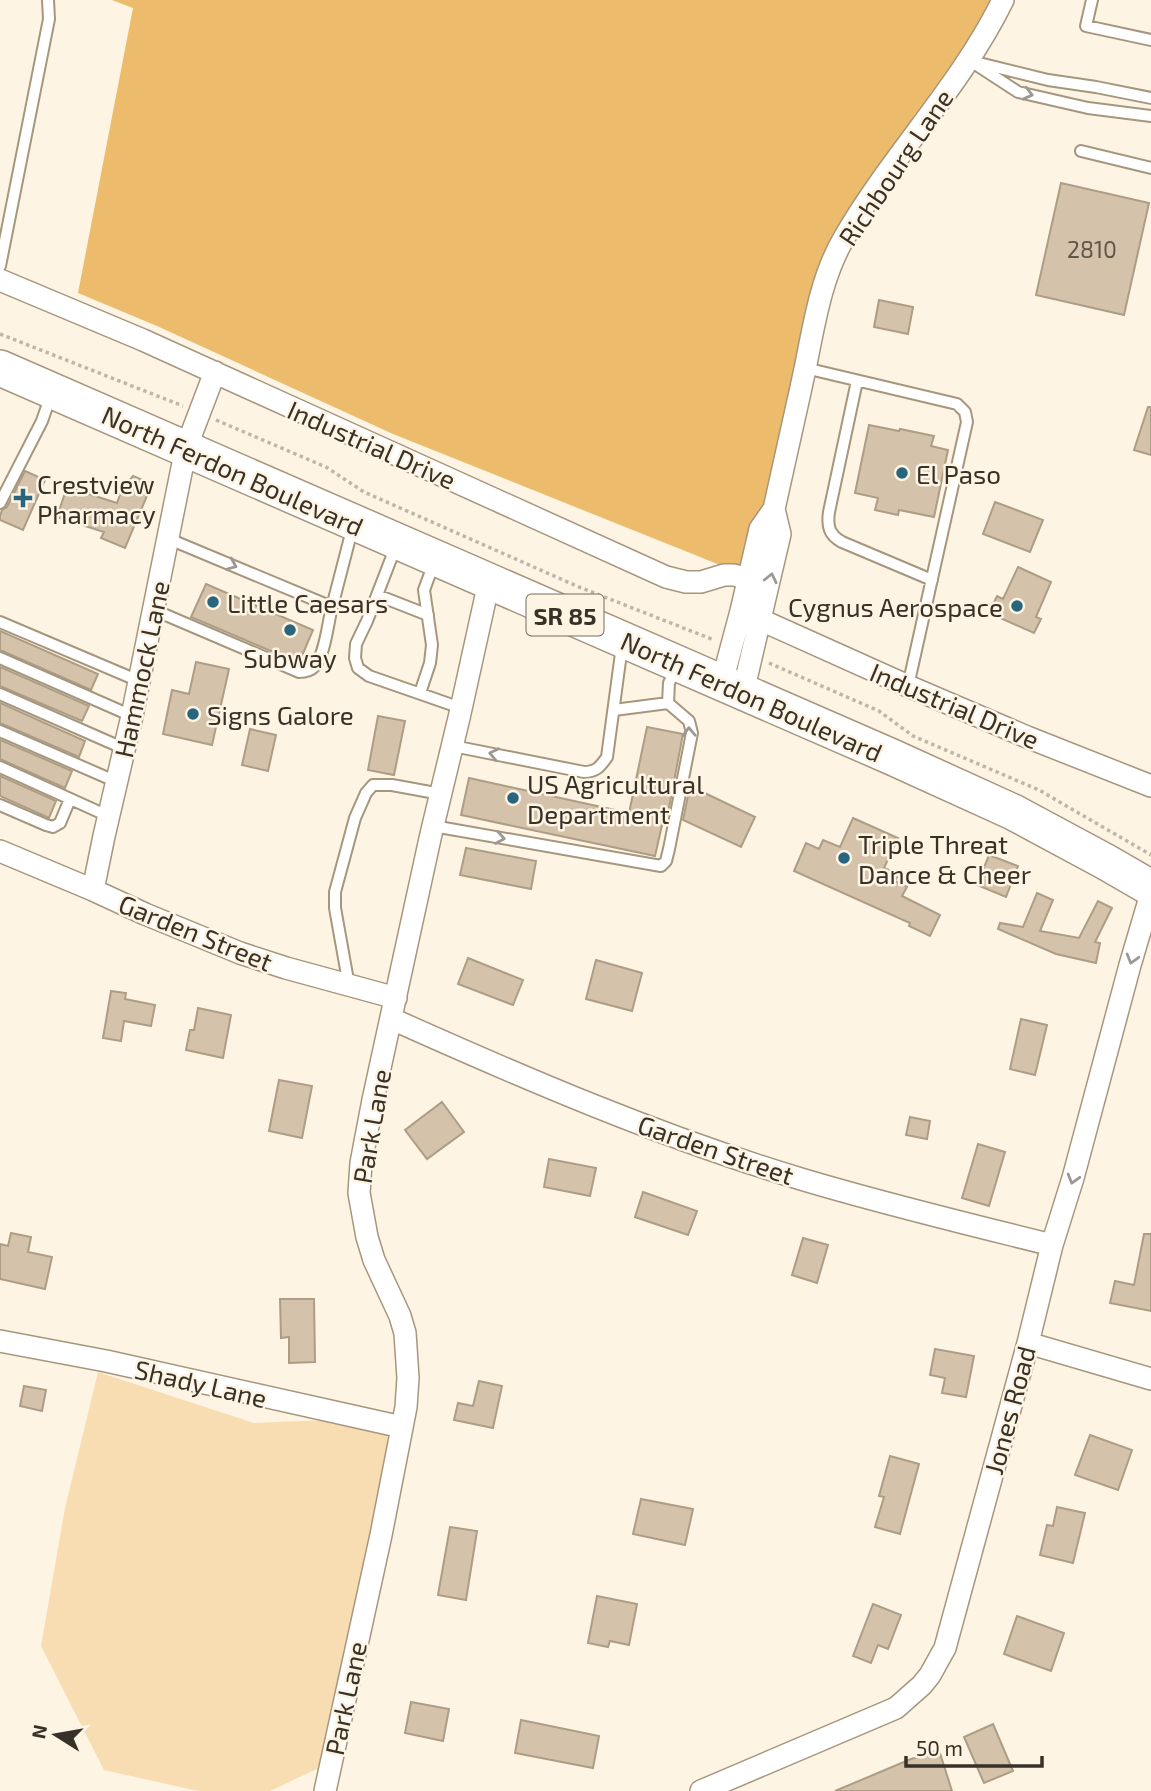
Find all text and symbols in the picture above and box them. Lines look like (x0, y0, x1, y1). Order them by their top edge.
street label: Richbourg Lane (831, 83, 959, 251)
one-way arrow (1021, 86, 1033, 100)
house number: 2810 (1067, 235, 1117, 263)
street label: Industrial Drive (283, 393, 461, 495)
street label: North Ferdon Boulevard (97, 398, 369, 542)
place label: El Paso (916, 458, 1001, 489)
marker: El Paso (894, 465, 910, 481)
place label: Crestview Pharmacy (37, 468, 156, 529)
marker: Crestview Pharmacy (15, 490, 31, 506)
one-way arrow (225, 556, 237, 570)
one-way arrow (762, 572, 777, 584)
street label: Hammock Lane (107, 578, 175, 760)
place label: Little Caesars (227, 587, 388, 618)
place label: Cygnus Aerospace (788, 591, 1003, 622)
marker: Little Caesars (205, 594, 221, 610)
road number: SR 85 (526, 594, 604, 636)
marker: Cygnus Aerospace (1009, 598, 1025, 614)
marker: Subway (282, 622, 298, 638)
street label: North Ferdon Boulevard (616, 624, 888, 768)
place label: Subway (243, 642, 337, 673)
street label: Industrial Drive (866, 655, 1044, 755)
place label: Signs Galore (207, 699, 354, 730)
marker: Signs Galore (185, 706, 201, 722)
one-way arrow (681, 727, 697, 737)
one-way arrow (488, 748, 500, 763)
place label: US Agricultural Department (527, 768, 704, 829)
marker: US Agricultural Department (505, 790, 521, 806)
place label: Triple Threat Dance & Cheer (858, 828, 1031, 889)
one-way arrow (495, 830, 506, 845)
marker: Triple Threat Dance & Cheer (836, 850, 852, 866)
street label: Garden Street (115, 887, 277, 977)
one-way arrow (1126, 953, 1140, 965)
street label: Park Lane (346, 1066, 396, 1186)
street label: Garden Street (634, 1108, 798, 1190)
one-way arrow (1067, 1173, 1081, 1185)
street label: Jones Road (977, 1342, 1041, 1478)
street label: Shady Lane (132, 1353, 270, 1413)
street label: Park Lane (318, 1638, 372, 1758)
north arrow (21, 1700, 91, 1770)
text: N (26, 1723, 51, 1741)
scale bar (906, 1724, 1042, 1768)
text: 50 m (916, 1735, 963, 1760)

